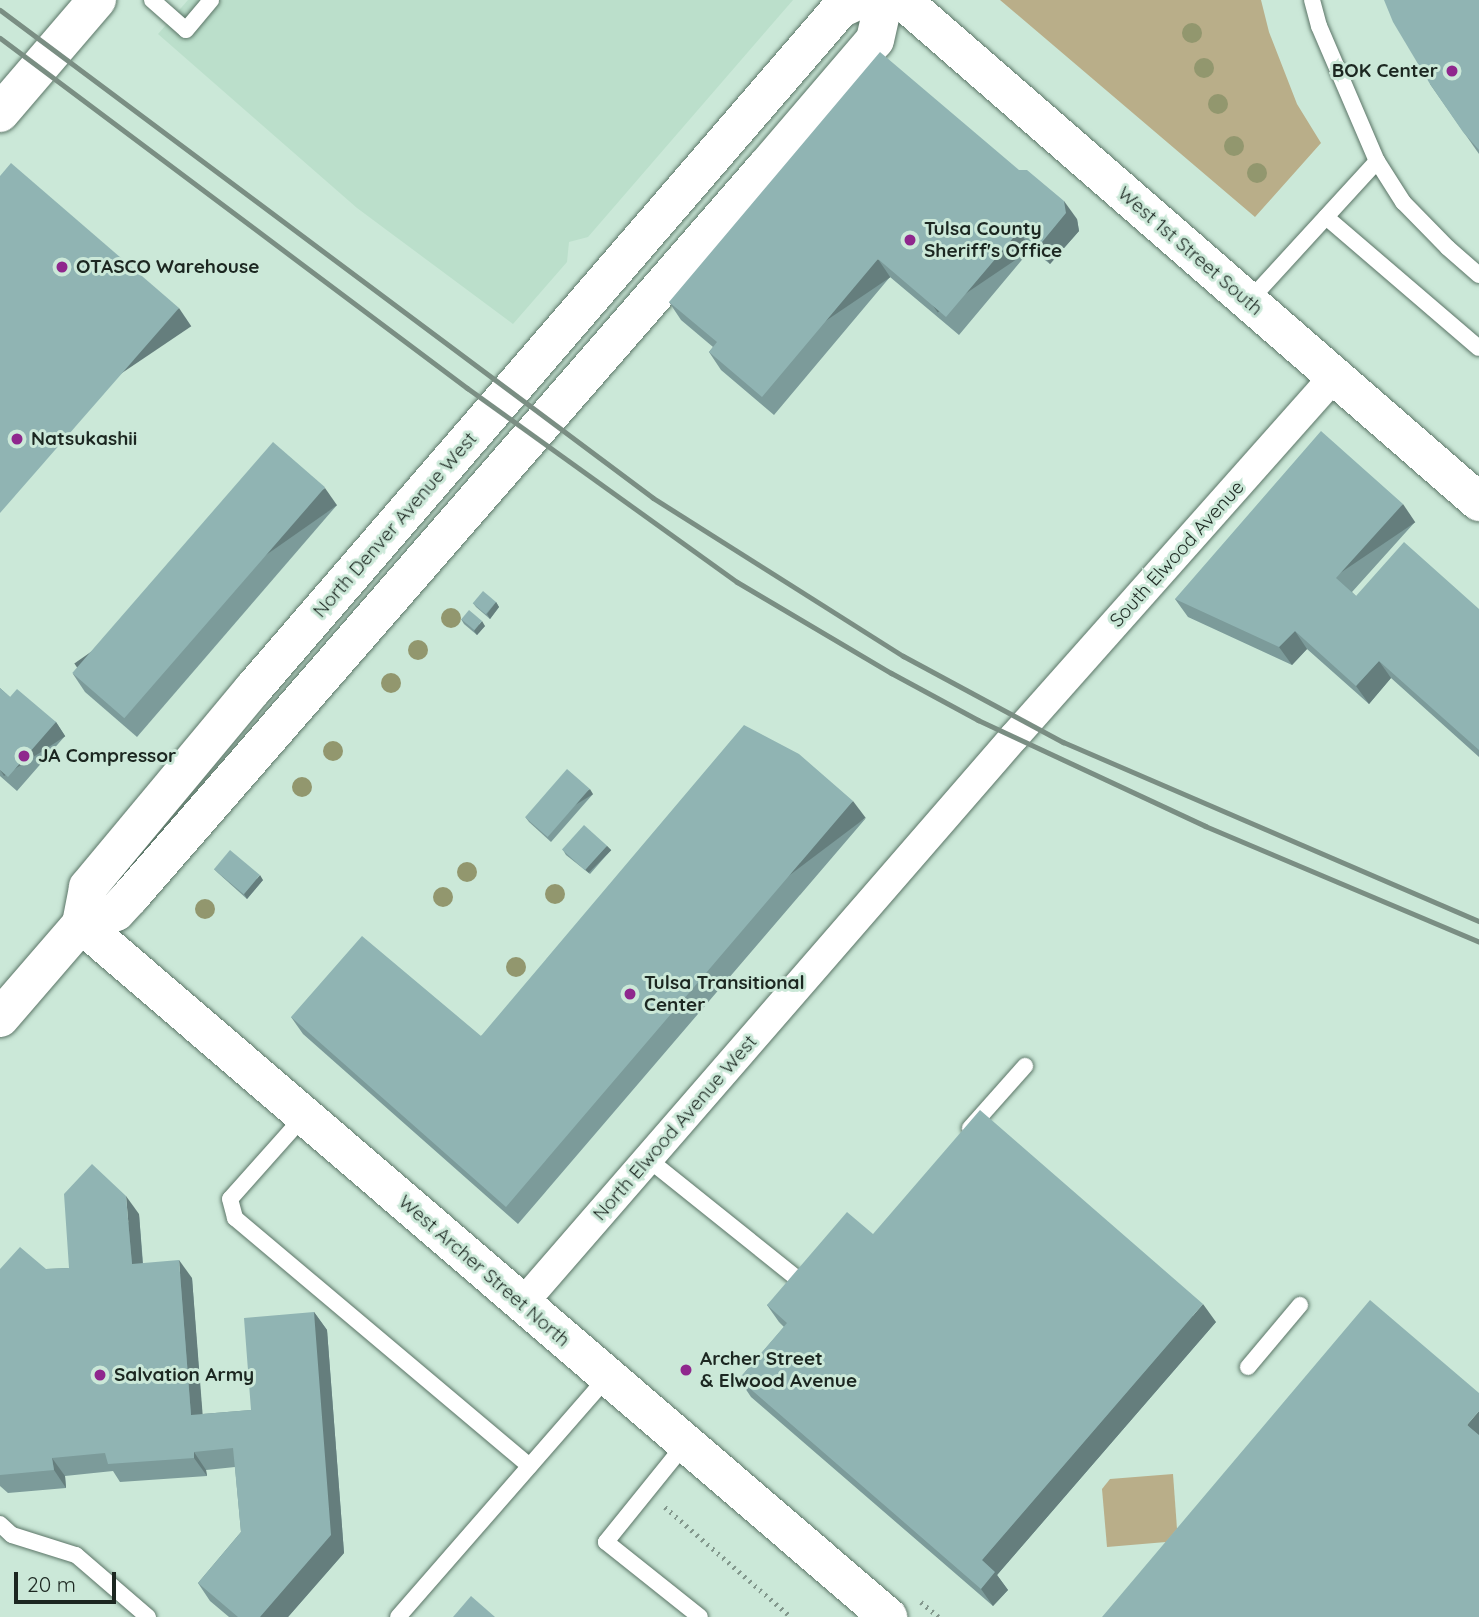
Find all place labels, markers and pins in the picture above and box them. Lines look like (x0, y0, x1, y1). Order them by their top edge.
place label: BOK Center (1332, 60, 1438, 82)
marker: BOK Center (1444, 63, 1460, 79)
place label: Tulsa County Sheriff's Office (924, 218, 1062, 262)
marker: Tulsa County Sheriff's Office (902, 232, 918, 248)
place label: OTASCO Warehouse (76, 256, 259, 278)
marker: OTASCO Warehouse (54, 259, 70, 275)
place label: Natsukashii (31, 428, 137, 450)
marker: Natsukashii (9, 431, 25, 447)
place label: JA Compressor (38, 745, 176, 767)
marker: JA Compressor (16, 748, 32, 764)
place label: Tulsa Transitional Center (644, 972, 805, 1016)
marker: Tulsa Transitional Center (622, 986, 638, 1002)
place label: Archer Street & Elwood Avenue (700, 1348, 857, 1392)
marker: Archer Street & Elwood Avenue (678, 1362, 694, 1378)
place label: Salvation Army (114, 1364, 254, 1386)
marker: Salvation Army (92, 1367, 108, 1383)

